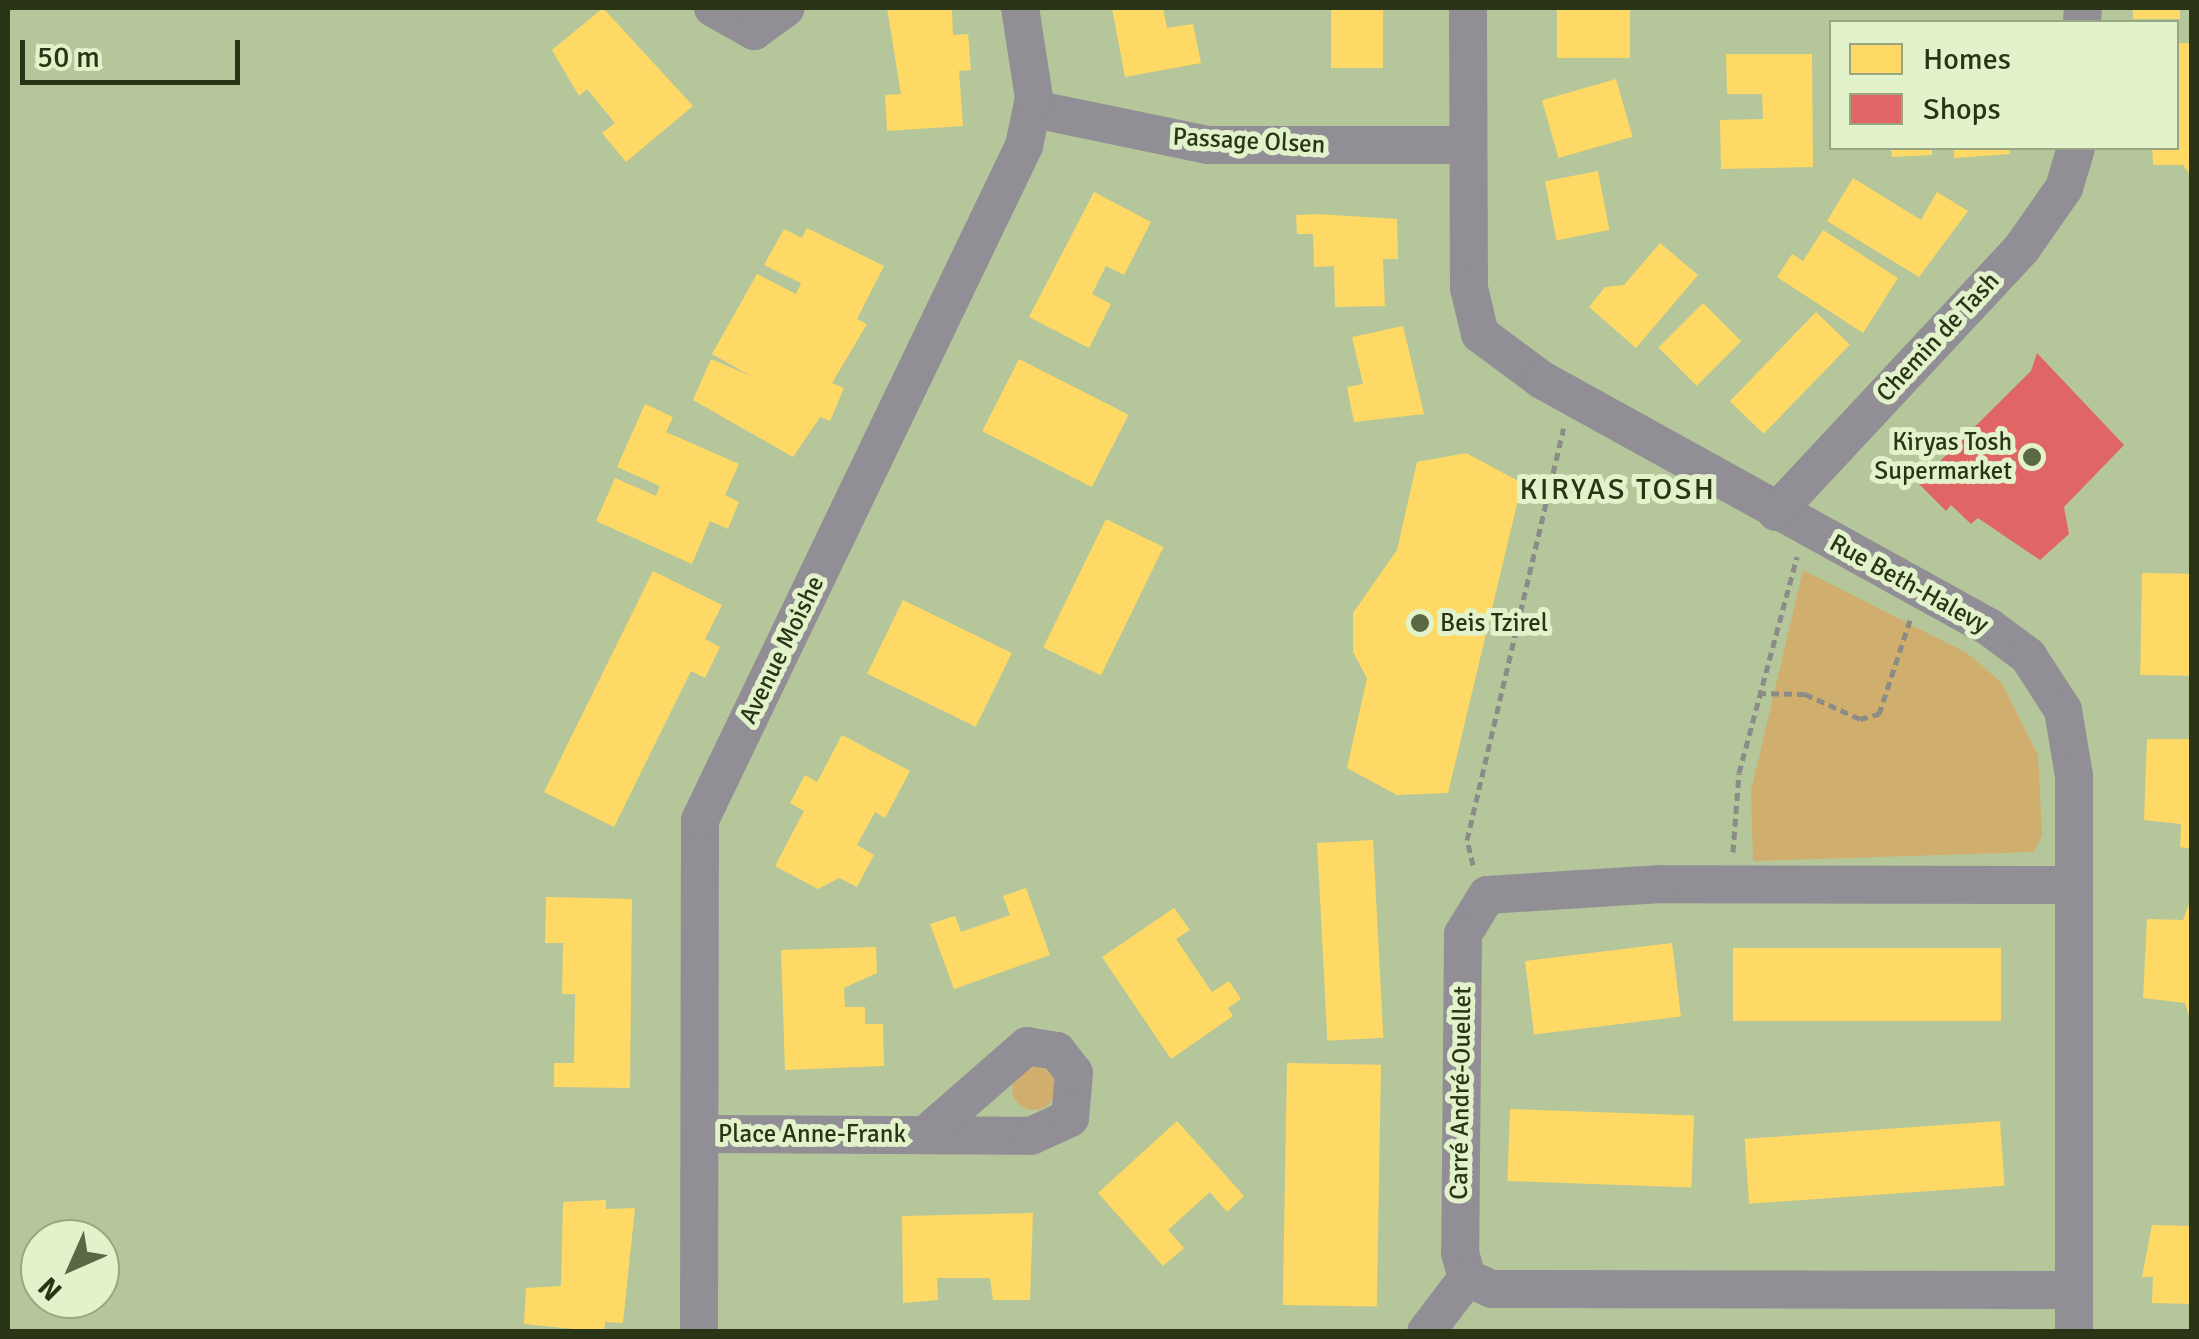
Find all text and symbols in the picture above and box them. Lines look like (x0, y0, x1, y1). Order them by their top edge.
scale bar (25, 20, 245, 82)
legend (1829, 20, 2179, 150)
text: 50 m (37, 39, 100, 76)
text: Homes (1923, 41, 2011, 78)
text: Shops (1923, 91, 2001, 128)
street label: Passage Olsen (1172, 122, 1326, 160)
street label: Chemin de Tash (1870, 266, 2006, 408)
place label: Kiryas Tosh Supermarket (1874, 428, 2012, 487)
marker: Kiryas Tosh Supermarket (2021, 446, 2043, 468)
district label: KIRYAS TOSH (1519, 472, 1717, 508)
street label: Rue Beth-Halevy (1824, 528, 1994, 640)
street label: Avenue Moishe (733, 571, 831, 729)
place label: Beis Tzirel (1440, 608, 1548, 638)
marker: Beis Tzirel (1409, 612, 1431, 634)
street label: Carré André-Ouellet (1444, 986, 1478, 1200)
street label: Place Anne-Frank (718, 1119, 906, 1149)
north arrow (20, 1219, 120, 1319)
text: N (31, 1270, 69, 1308)

